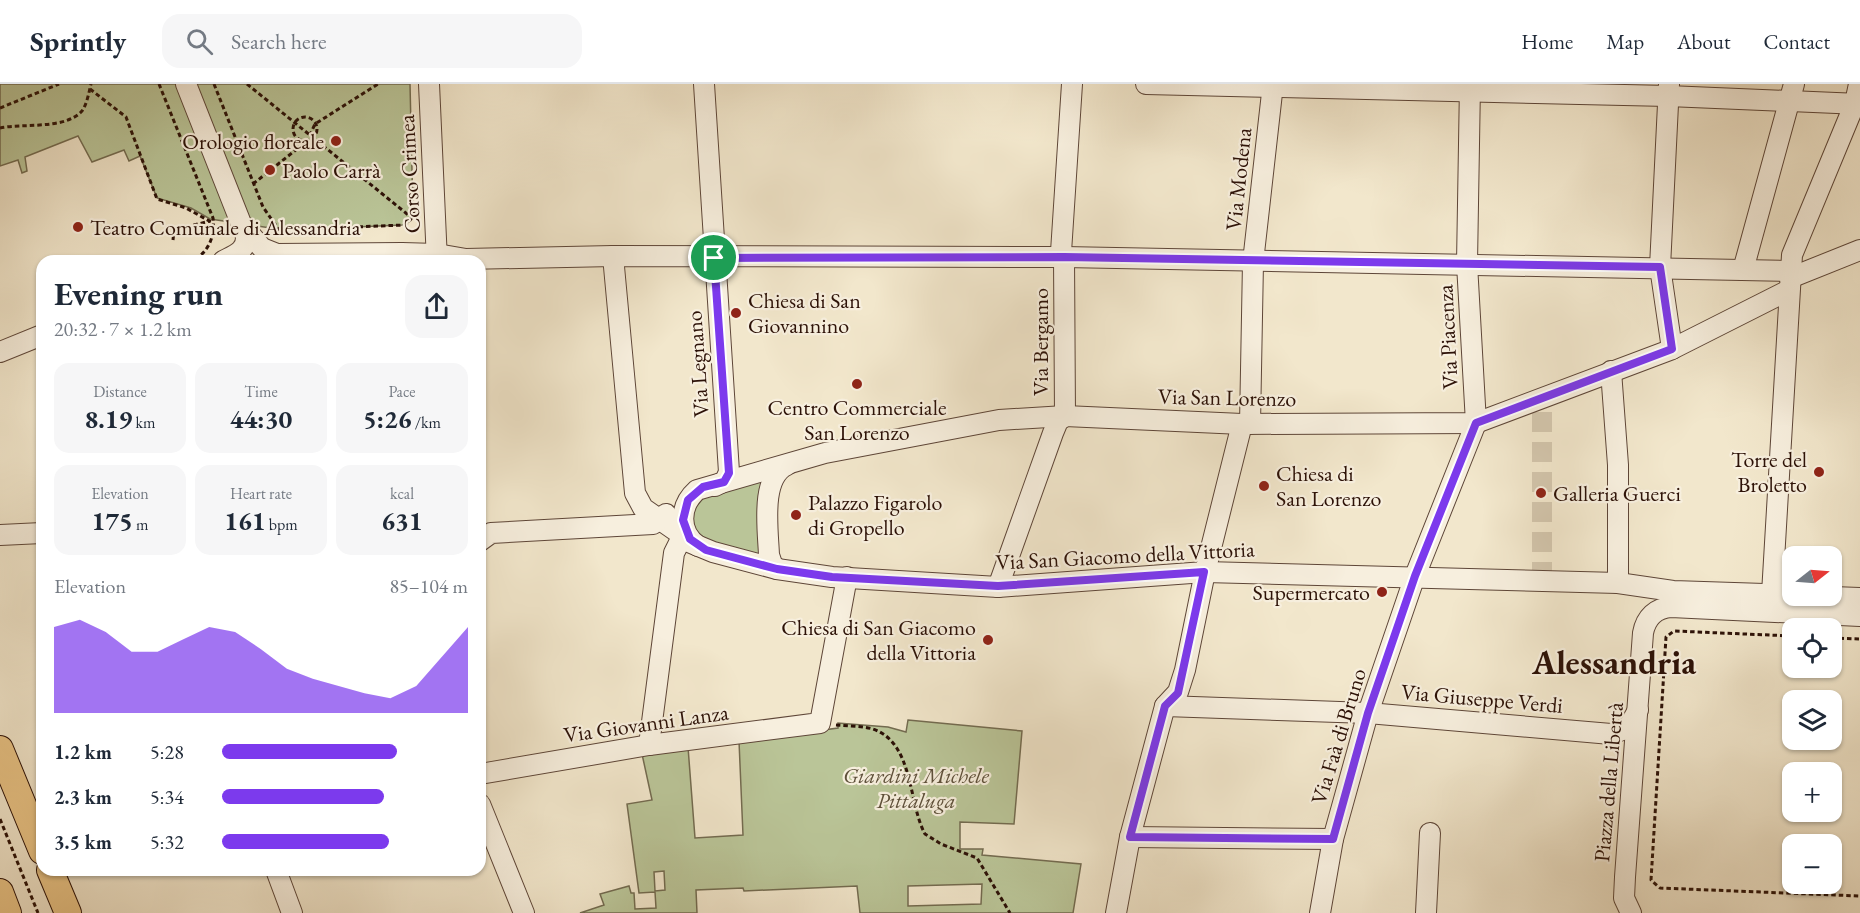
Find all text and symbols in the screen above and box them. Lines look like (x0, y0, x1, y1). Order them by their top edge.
search box (162, 14, 582, 68)
text: Sprintly (30, 23, 126, 59)
icon: search (183, 25, 216, 58)
text: Search here (231, 27, 327, 56)
text: Home (1521, 28, 1573, 55)
text: Map (1606, 28, 1644, 55)
text: About (1677, 28, 1730, 55)
text: Contact (1763, 28, 1830, 55)
street label: Corso Crimea (392, 114, 427, 234)
street label: Via Modena (1219, 126, 1258, 232)
place label: Orologio floreale (182, 127, 324, 156)
marker: Orologio floreale (329, 134, 343, 148)
place label: Paolo Carrà (282, 156, 381, 185)
marker: Paolo Carrà (263, 163, 277, 177)
place label: Teatro Comunale di Alessandria (90, 213, 361, 242)
marker: Teatro Comunale di Alessandria (71, 220, 85, 234)
pin (688, 232, 739, 283)
icon: arrive (697, 241, 730, 274)
text: Evening run (54, 272, 223, 315)
button: share (405, 275, 468, 338)
street label: Via Piacenza (1430, 284, 1465, 390)
place label: Chiesa di San Giovannino (748, 286, 861, 340)
street label: Via Bergamo (1026, 288, 1055, 396)
marker: Chiesa di San Giovannino (729, 306, 743, 320)
street label: Via Legnano (679, 310, 716, 418)
text: 20:32 · 7 × 1.2 km (54, 316, 192, 342)
marker: Centro Commerciale San Lorenzo (850, 377, 864, 391)
text: Distance (93, 381, 147, 402)
text: Time (244, 381, 278, 402)
text: Pace (389, 381, 415, 402)
street label: Via San Lorenzo (1158, 382, 1297, 413)
place label: Centro Commerciale San Lorenzo (767, 393, 947, 447)
text: 8.19 (85, 402, 132, 436)
text: 44:30 (230, 402, 292, 436)
text: 5:26 (363, 402, 412, 436)
text: km (132, 412, 155, 433)
text: /km (412, 412, 441, 433)
place label: Torre del Broletto (1731, 445, 1807, 499)
place label: Chiesa di San Lorenzo (1276, 459, 1382, 513)
marker: Torre del Broletto (1812, 465, 1826, 479)
marker: Chiesa di San Lorenzo (1257, 479, 1271, 493)
place label: Galleria Guerci (1553, 479, 1681, 508)
text: Elevation (91, 483, 149, 504)
text: Heart rate (230, 483, 292, 504)
text: kcal (390, 483, 414, 504)
marker: Galleria Guerci (1534, 486, 1548, 500)
place label: Palazzo Figarolo di Gropello (808, 488, 943, 542)
text: 175 (92, 504, 133, 538)
text: 161 (224, 504, 266, 538)
text: 631 (381, 504, 423, 538)
marker: Palazzo Figarolo di Gropello (789, 508, 803, 522)
text: m (133, 514, 148, 535)
text: bpm (266, 514, 298, 535)
street label: Via San Giacomo della Vittoria (995, 534, 1256, 577)
north arrow (1782, 546, 1842, 606)
map controls (1782, 546, 1842, 894)
text: Elevation (54, 573, 126, 599)
text: 85–104 m (389, 573, 468, 599)
place label: Supermercato (1253, 578, 1370, 607)
marker: Supermercato (1375, 585, 1389, 599)
place label: Chiesa di San Giacomo della Vittoria (781, 613, 976, 667)
button: locate (1782, 618, 1842, 678)
marker: Chiesa di San Giacomo della Vittoria (981, 633, 995, 647)
district label: Alessandria (1531, 640, 1697, 684)
street label: Via Faà di Bruno (1304, 665, 1373, 808)
street label: Via Giuseppe Verdi (1400, 677, 1564, 720)
button: layers (1782, 690, 1842, 750)
street label: Via Giovanni Lanza (562, 698, 731, 749)
street label: Piazza della Libertà (1587, 701, 1630, 863)
text: 1.2 km (54, 739, 112, 765)
text: 5:28 (150, 739, 184, 765)
park label: Giardini Michele Pittaluga (843, 761, 989, 815)
button: + (1782, 762, 1842, 822)
text: 2.3 km (54, 784, 112, 810)
text: 5:34 (150, 784, 184, 810)
text: 3.5 km (54, 829, 112, 855)
text: 5:32 (150, 829, 184, 855)
button: − (1782, 834, 1842, 894)

